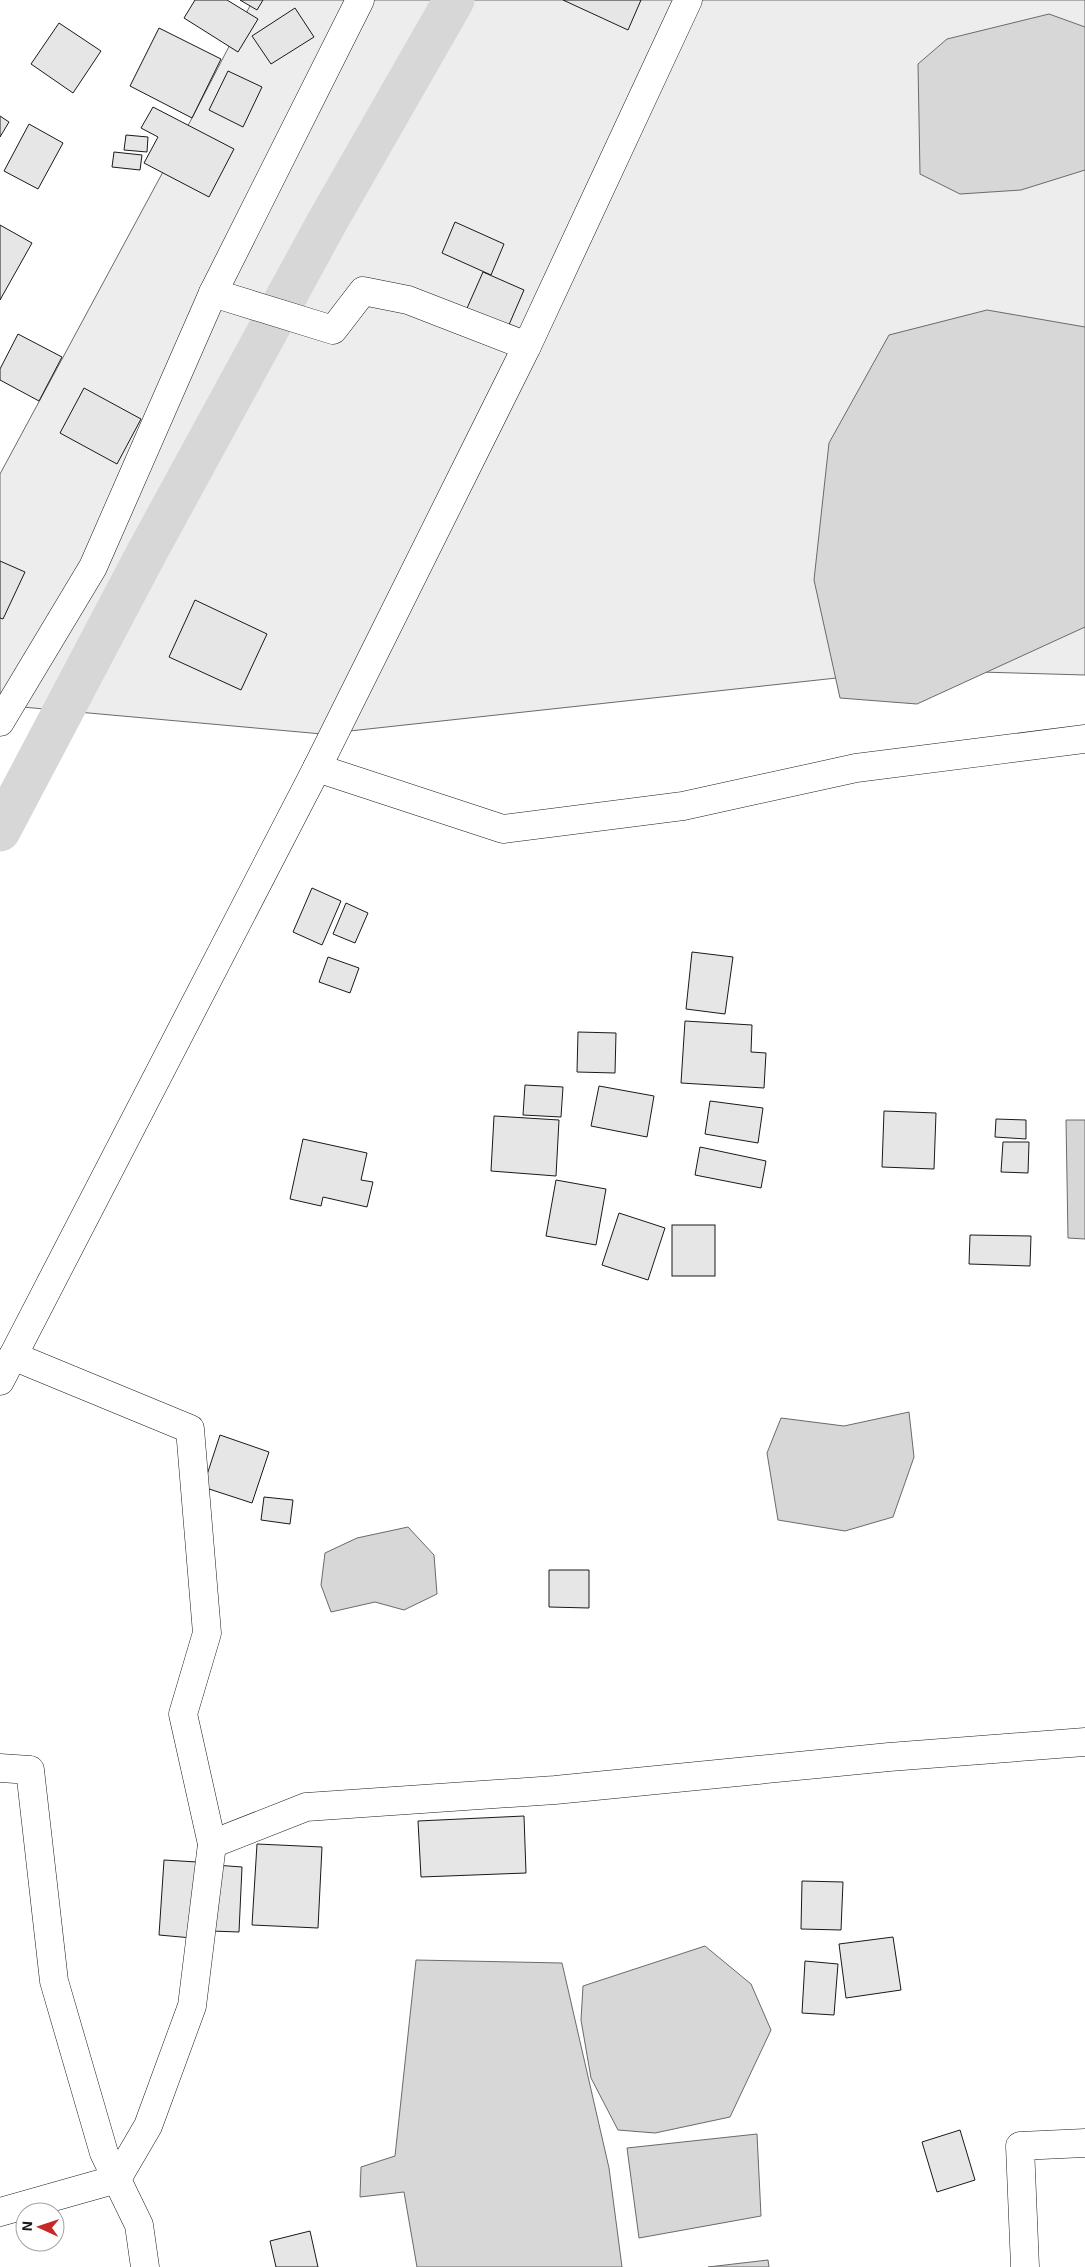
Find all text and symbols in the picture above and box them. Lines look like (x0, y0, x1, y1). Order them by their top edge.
north arrow (15, 2202, 65, 2252)
text: N (18, 2221, 35, 2232)

